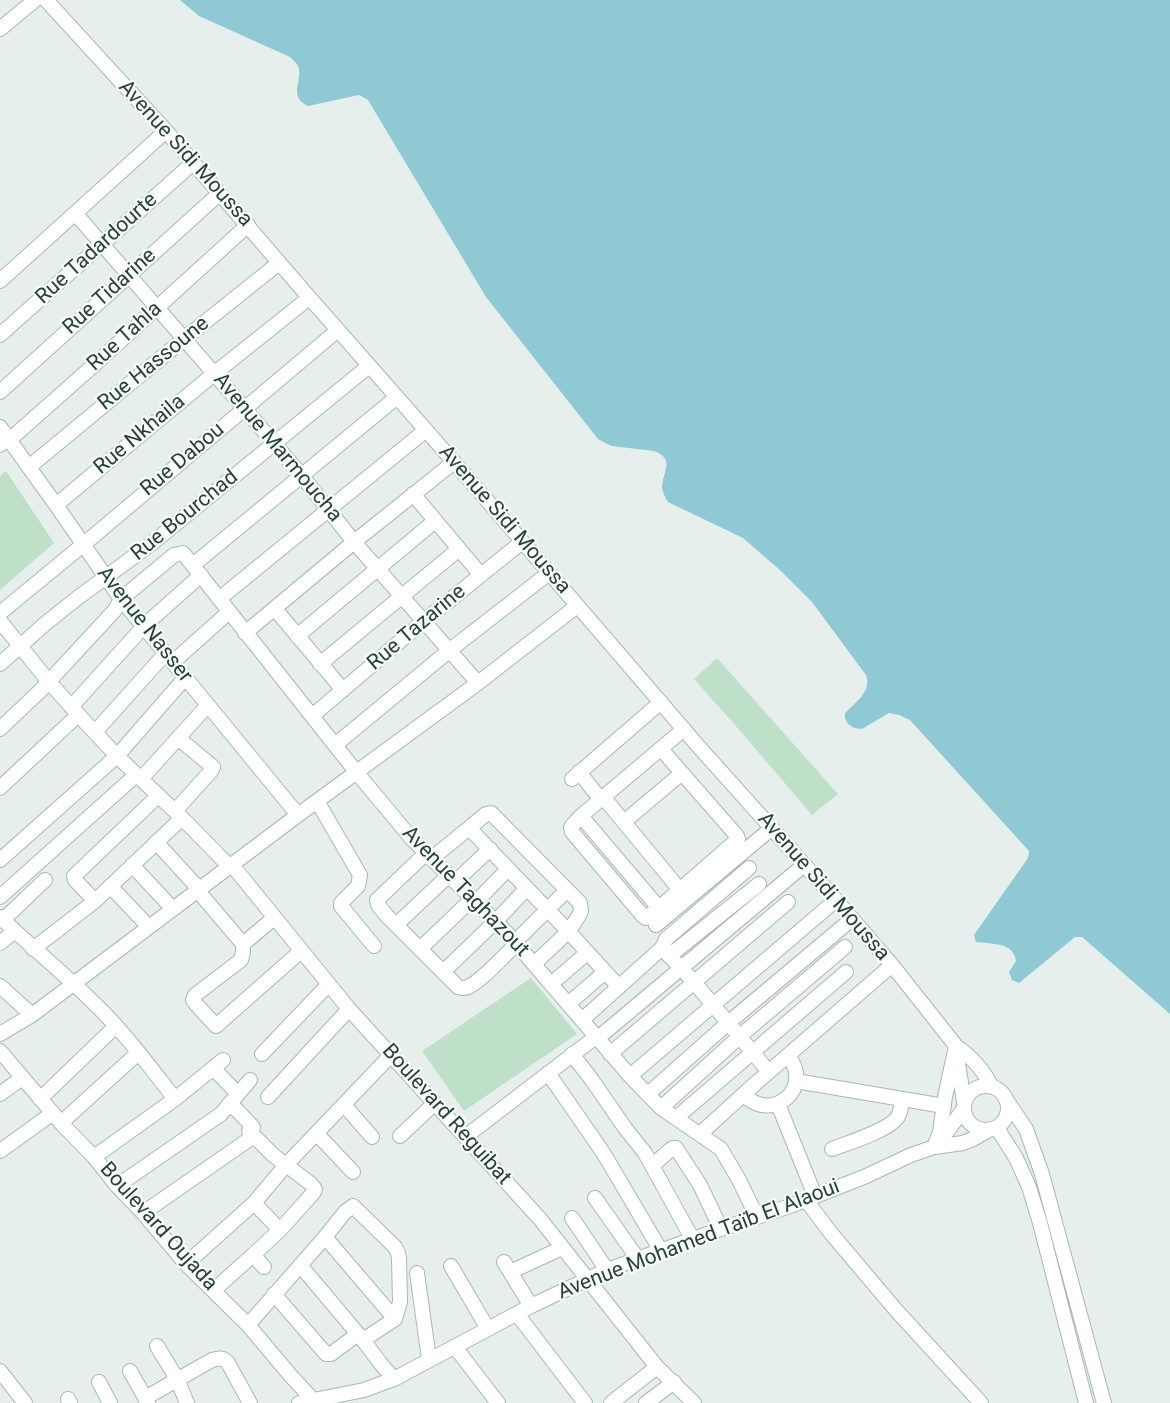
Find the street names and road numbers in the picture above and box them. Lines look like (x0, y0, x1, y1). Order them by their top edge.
street label: Avenue Sidi Moussa (113, 75, 257, 233)
street label: Rue Tadardourte (31, 188, 163, 310)
street label: Rue Tidarine (58, 244, 162, 340)
street label: Rue Tahla (82, 297, 168, 377)
street label: Rue Hassoune (94, 312, 214, 416)
street label: Avenue Marmoucha (207, 368, 347, 528)
street label: Rue Nkhaila (89, 390, 191, 480)
street label: Rue Dabou (136, 418, 230, 502)
street label: Avenue Sidi Moussa (433, 441, 575, 599)
street label: Rue Bourchad (126, 465, 244, 567)
street label: Avenue Nasser (91, 562, 197, 688)
street label: Rue Tazarine (363, 580, 471, 676)
street label: Avenue Sidi Moussa (752, 808, 894, 966)
street label: Avenue Taghazout (396, 821, 534, 963)
street label: Boulevard Reguibat (376, 1039, 516, 1191)
street label: Boulevard Oujada (94, 1158, 222, 1296)
street label: Avenue Mohamed Taïb El Alaoui (554, 1174, 844, 1306)

